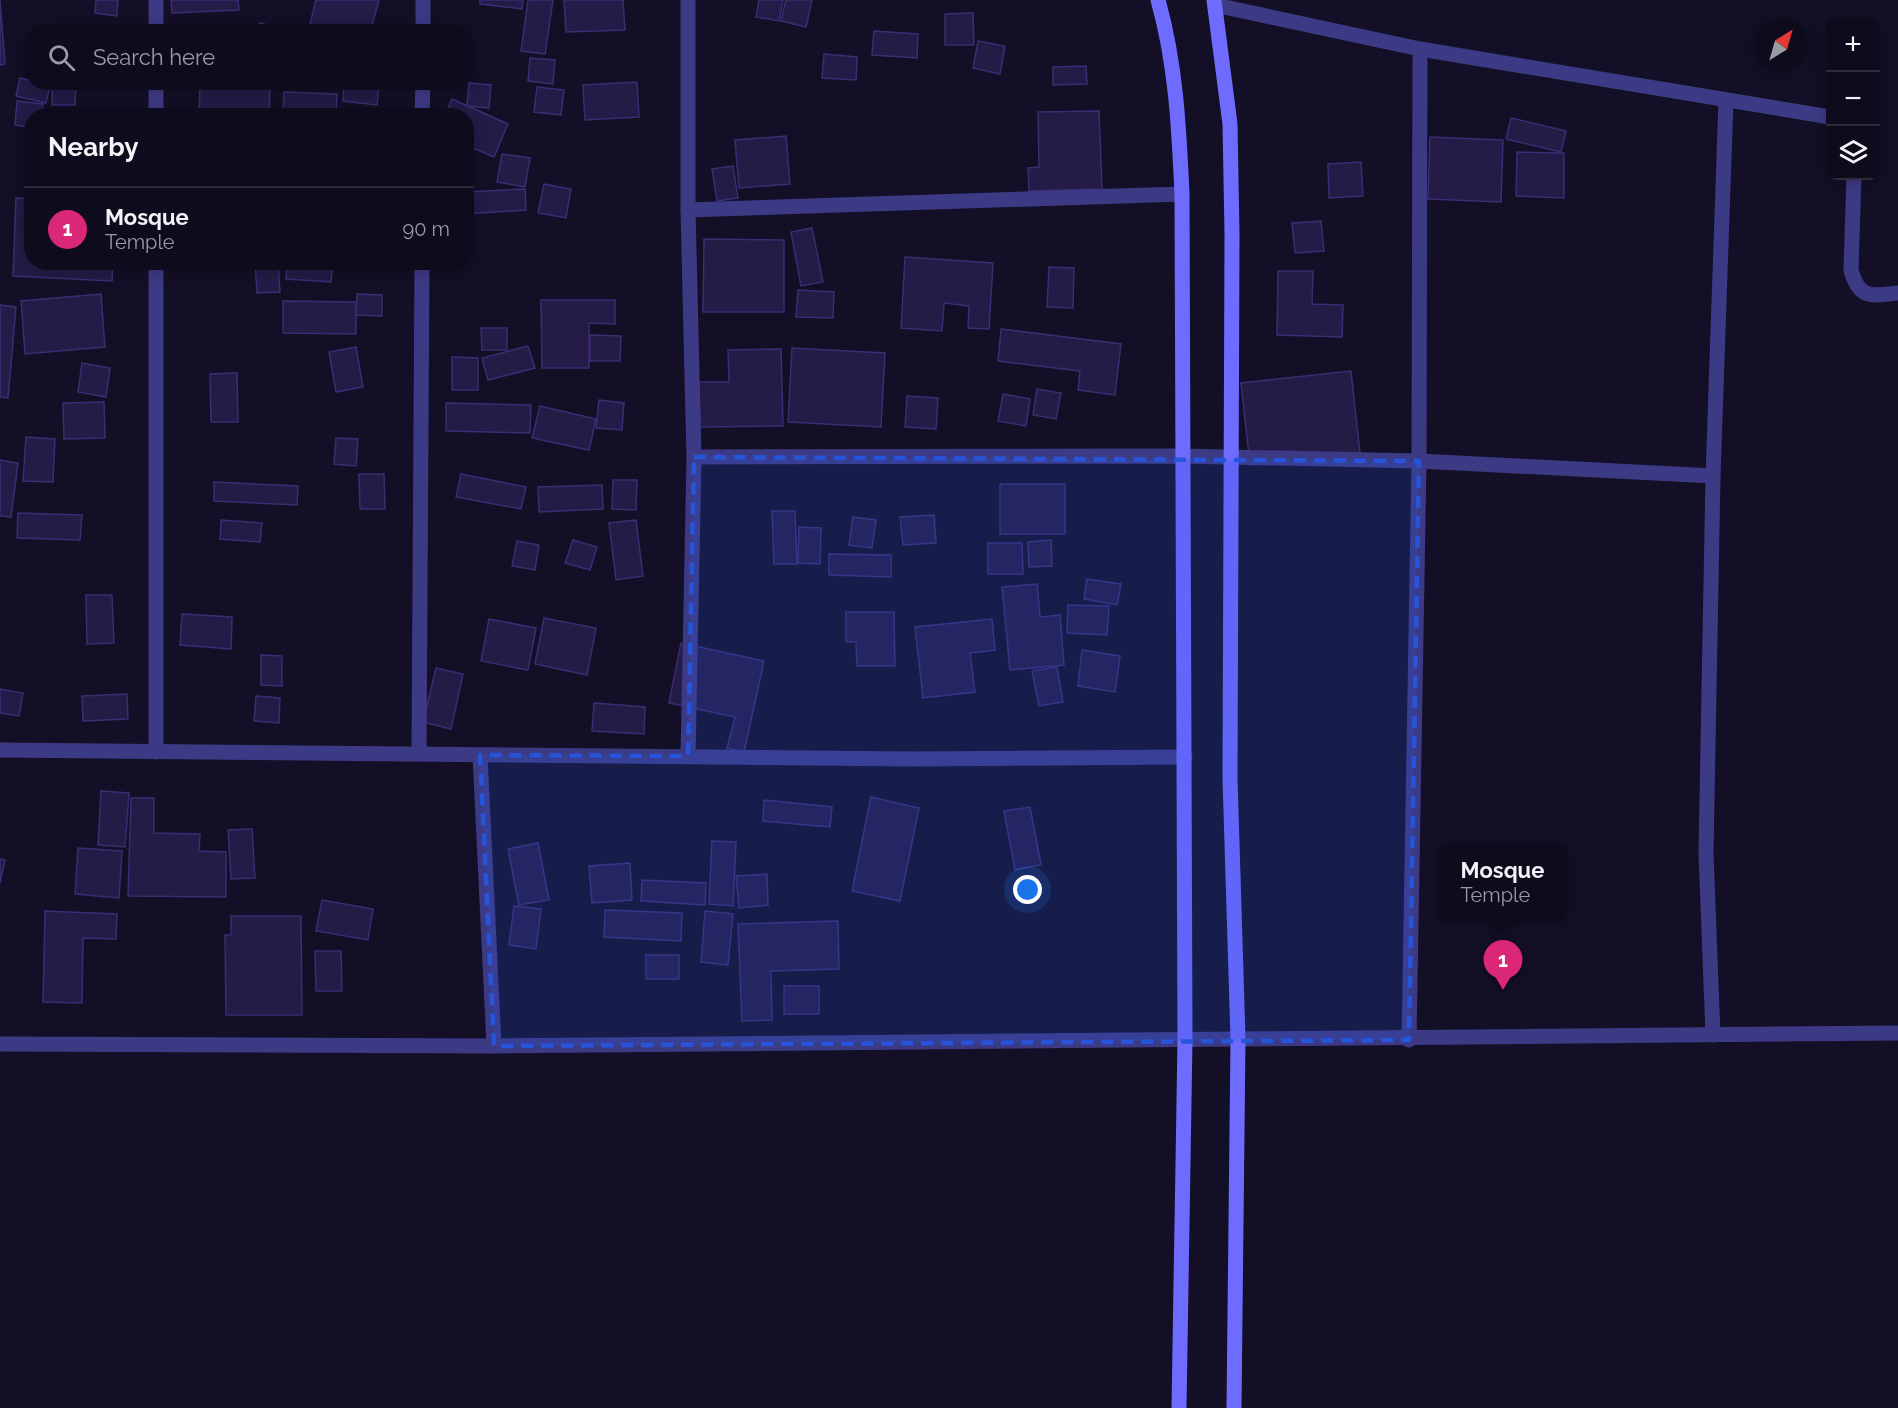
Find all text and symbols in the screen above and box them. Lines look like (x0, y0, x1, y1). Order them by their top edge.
north arrow (1754, 18, 1808, 72)
map controls (1826, 18, 1880, 180)
button: + (1826, 18, 1880, 72)
search box (24, 24, 474, 90)
icon: search (45, 41, 78, 74)
text: Search here (93, 44, 215, 70)
button: − (1826, 72, 1880, 126)
button: layers (1826, 126, 1880, 180)
text: Nearby (48, 132, 138, 162)
text: Mosque (105, 204, 189, 230)
text: 1 (63, 217, 72, 241)
text: 90 m (403, 217, 450, 241)
text: Temple (105, 230, 175, 254)
popup (1438, 843, 1567, 921)
text: Mosque (1461, 857, 1544, 883)
your location (1013, 875, 1042, 904)
text: Temple (1461, 883, 1530, 907)
pin: 1 (1484, 940, 1522, 990)

